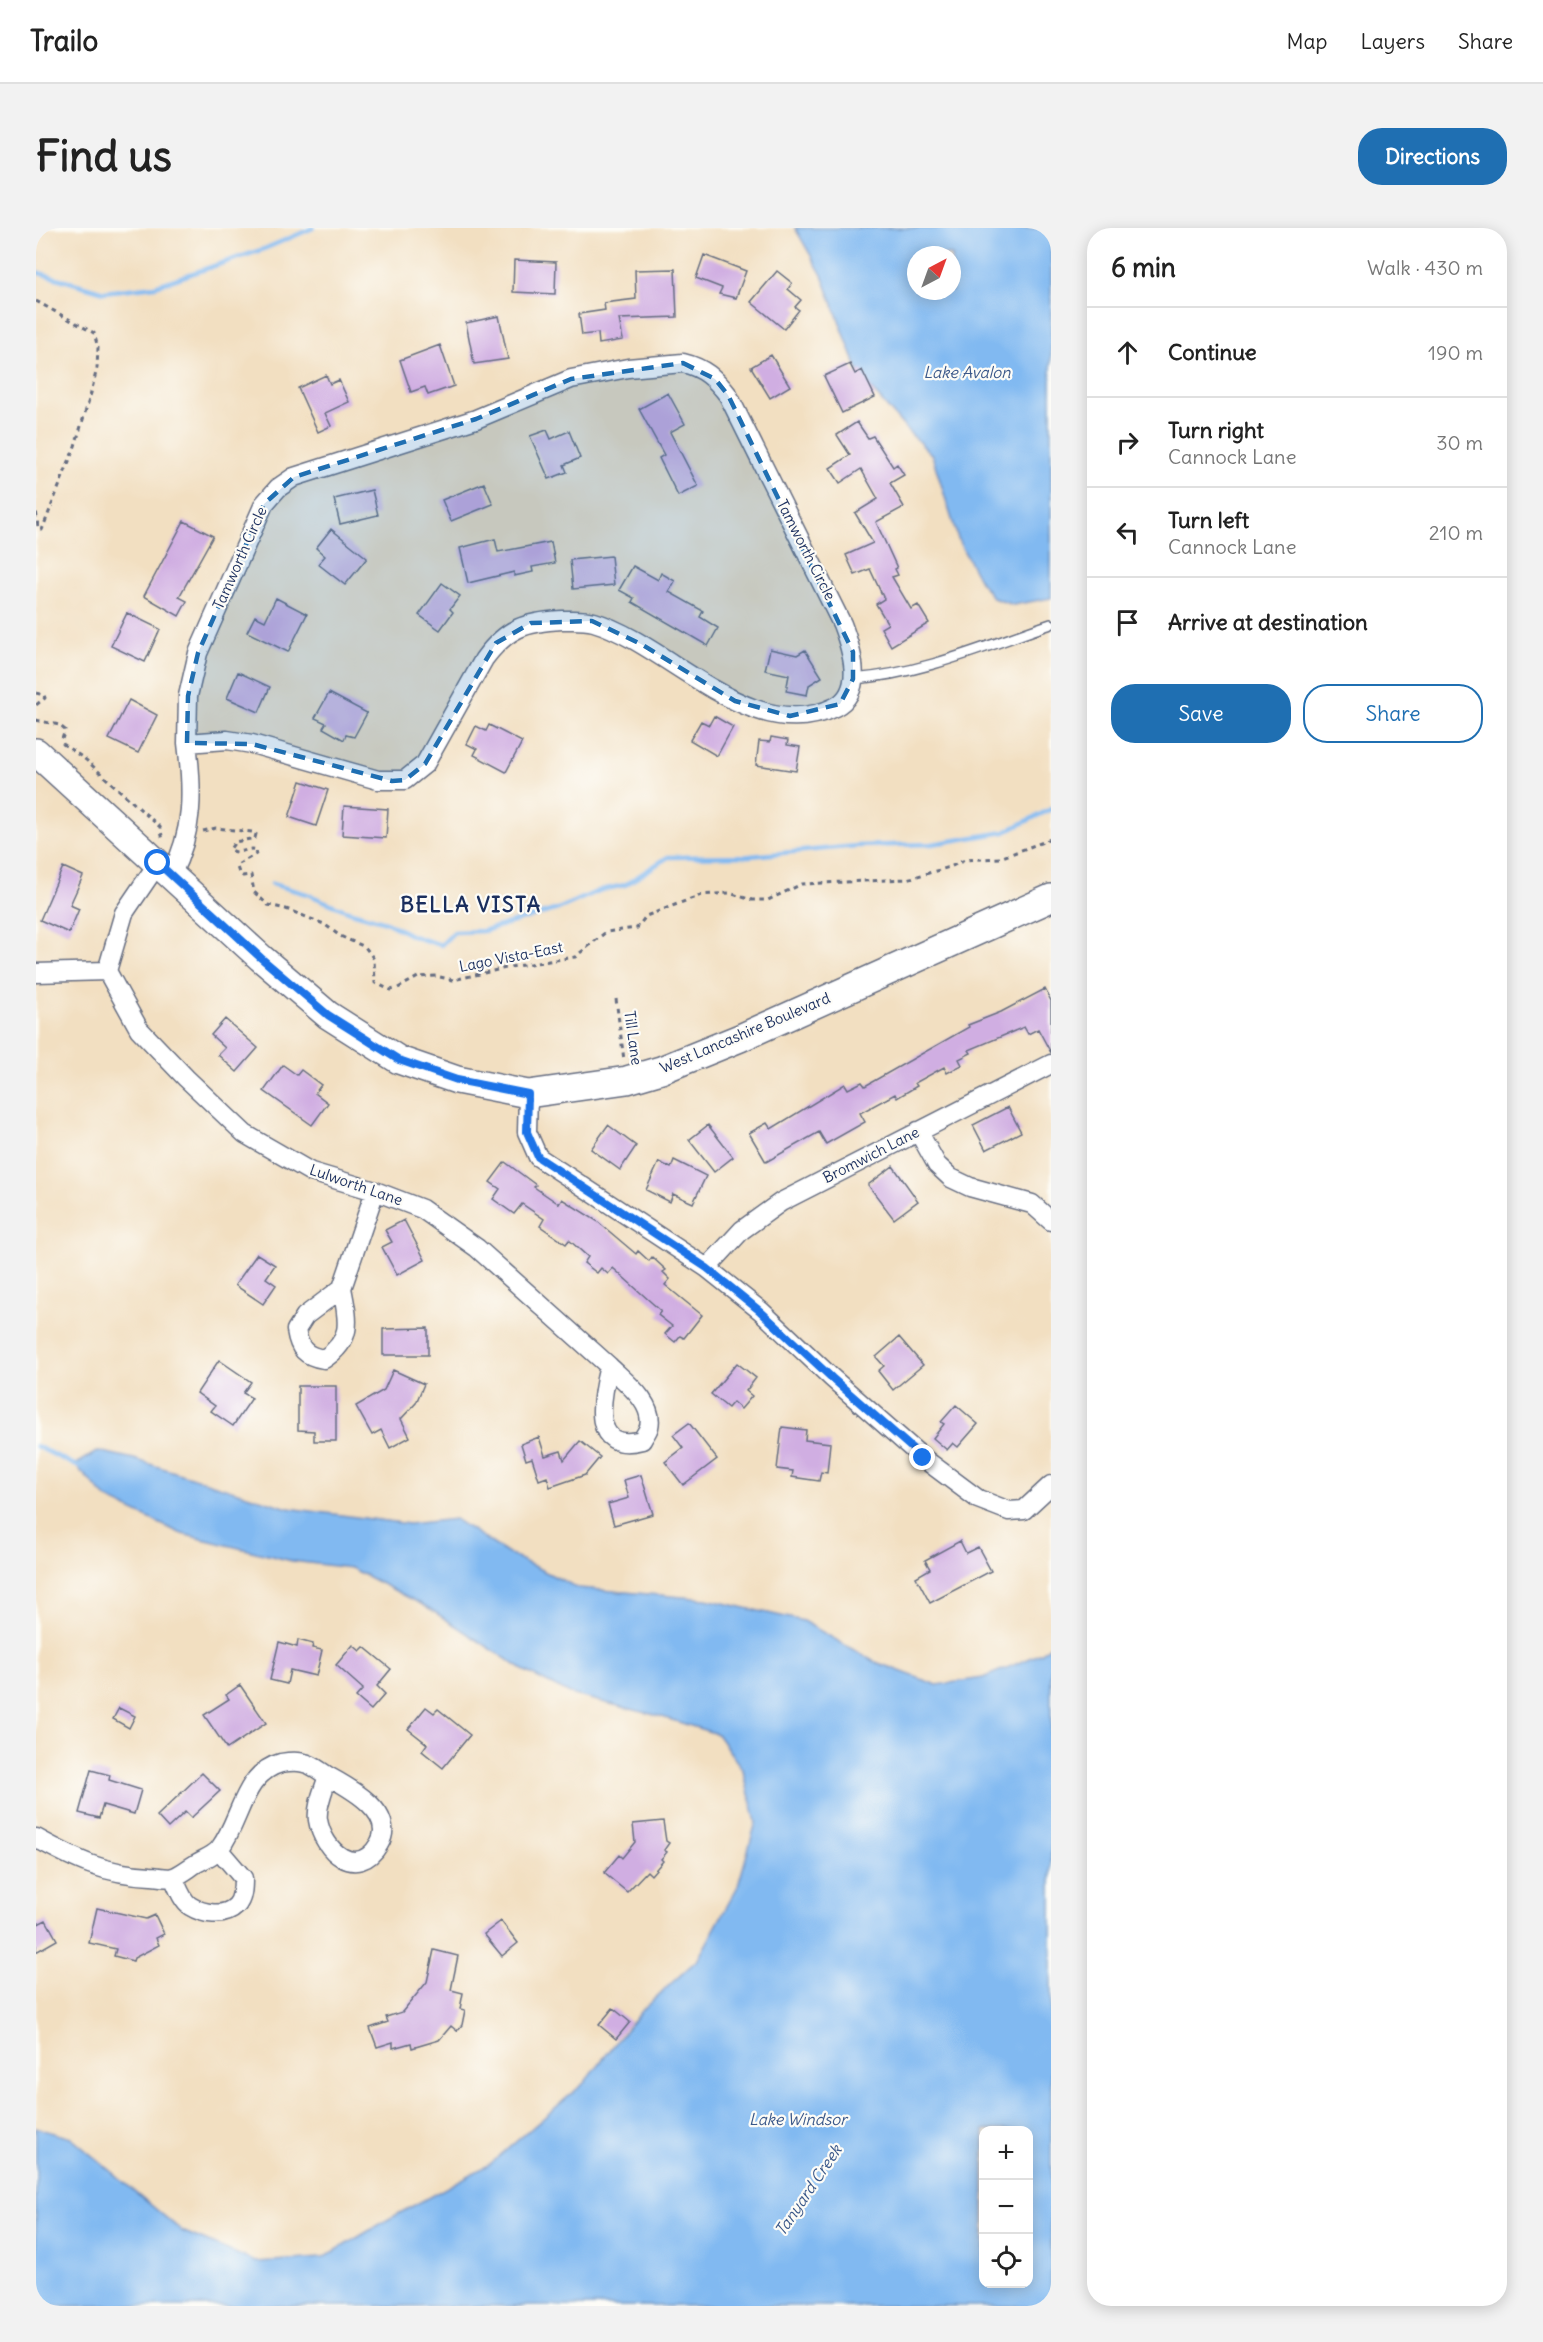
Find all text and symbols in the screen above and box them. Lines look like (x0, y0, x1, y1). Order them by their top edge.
text: Trailo (30, 23, 98, 59)
text: Map (1287, 28, 1327, 55)
text: Layers (1360, 28, 1425, 55)
text: Share (1458, 28, 1513, 55)
button: Directions (1358, 128, 1507, 185)
text: Find us (36, 130, 172, 182)
north arrow (907, 246, 961, 300)
text: 6 min (1111, 251, 1176, 284)
text: Walk · 430 m (1367, 255, 1483, 280)
icon: ahead (1111, 336, 1144, 369)
text: Continue (1168, 338, 1257, 366)
text: 190 m (1428, 340, 1483, 365)
water label: Lake Avalon (923, 362, 1011, 382)
text: Turn right (1168, 416, 1264, 444)
icon: right (1111, 426, 1144, 459)
text: 30 m (1436, 430, 1483, 455)
text: Cannock Lane (1168, 444, 1296, 469)
street label: Tamworth Circle (773, 496, 840, 603)
street label: Tamworth Circle (208, 504, 271, 612)
text: Turn left (1168, 506, 1249, 534)
icon: left (1111, 516, 1144, 549)
text: 210 m (1429, 520, 1483, 545)
text: Cannock Lane (1168, 534, 1296, 559)
icon: arrive (1111, 606, 1144, 639)
text: Arrive at destination (1168, 608, 1368, 636)
button: Save (1111, 684, 1291, 743)
button: Share (1303, 684, 1483, 743)
route start (144, 849, 170, 875)
district label: BELLA VISTA (400, 891, 542, 918)
street label: Lago Vista-East (457, 937, 564, 976)
street label: West Lancashire Boulevard (657, 988, 833, 1077)
street label: Till Lane (620, 1009, 647, 1066)
street label: Bromwich Lane (819, 1122, 922, 1187)
street label: Lulworth Lane (307, 1160, 405, 1209)
route end (909, 1444, 935, 1470)
water label: Lake Windsor (749, 2109, 849, 2129)
map controls (979, 2126, 1033, 2288)
button: + (979, 2126, 1033, 2180)
water label: Tanyard Creek (770, 2139, 847, 2239)
button: − (979, 2180, 1033, 2234)
button: locate (979, 2234, 1033, 2288)

